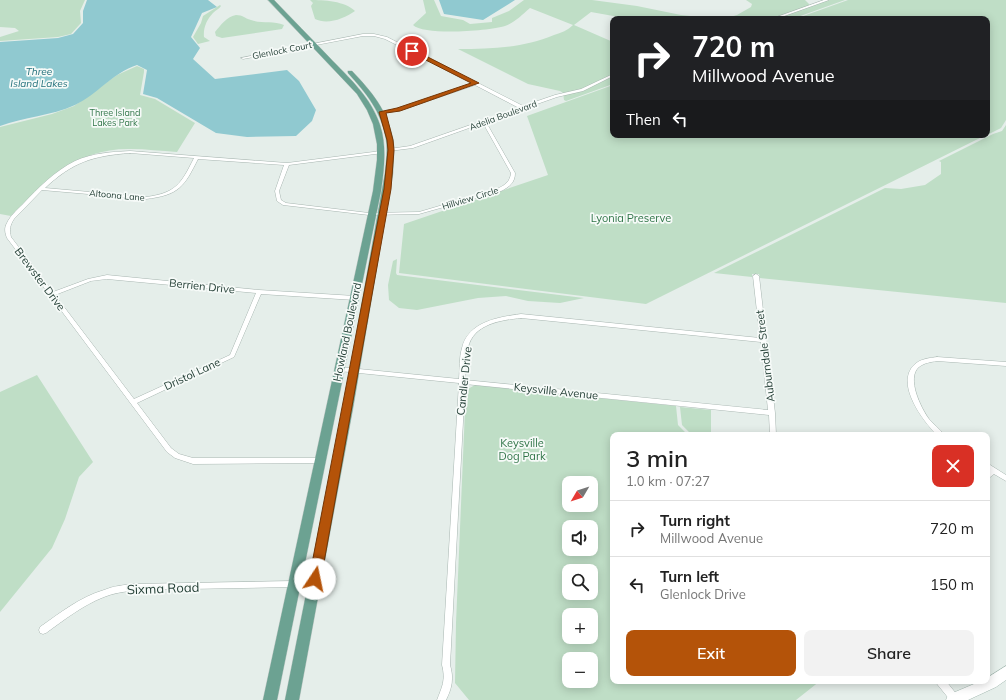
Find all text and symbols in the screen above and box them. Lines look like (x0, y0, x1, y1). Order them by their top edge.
text: 720 m (692, 29, 775, 64)
icon: right (626, 32, 678, 84)
pin (395, 34, 429, 68)
street label: Glenlock Court (251, 39, 313, 61)
icon: arrive (401, 40, 423, 62)
text: Millwood Avenue (692, 64, 835, 87)
water label: Three Island Lakes (10, 65, 68, 90)
street label: Adelia Boulevard (468, 98, 538, 132)
park label: Three Island Lakes Park (89, 107, 141, 128)
icon: left (669, 108, 691, 130)
text: Then (626, 110, 661, 129)
street label: Hillview Circle (441, 184, 500, 212)
street label: Altoona Lane (89, 187, 145, 203)
park label: Lyonia Preserve (591, 211, 671, 225)
street label: Brewster Drive (12, 245, 68, 313)
street label: Berrien Drive (168, 276, 236, 296)
street label: Howland Boulevard (330, 281, 364, 383)
street label: Auburndale Street (752, 309, 778, 403)
street label: Candler Drive (453, 346, 475, 416)
street label: Dristol Lane (161, 355, 223, 393)
street label: Keysville Avenue (513, 380, 599, 402)
park label: Keysville Dog Park (498, 436, 546, 463)
text: 3 min (626, 443, 688, 473)
button: close (932, 445, 974, 487)
text: 1.0 km · 07:27 (626, 473, 710, 489)
north arrow (562, 476, 598, 512)
map controls (562, 476, 598, 688)
text: Turn right (660, 511, 730, 530)
icon: right (626, 518, 648, 540)
text: 720 m (930, 519, 974, 538)
button: sound (562, 520, 598, 556)
text: Millwood Avenue (660, 530, 763, 546)
position arrow (294, 558, 336, 600)
button: search (562, 564, 598, 600)
text: Turn left (660, 567, 719, 586)
icon: left (626, 574, 648, 596)
text: 150 m (930, 575, 974, 594)
street label: Sixma Road (126, 579, 200, 597)
text: Glenlock Drive (660, 586, 746, 602)
button: + (562, 608, 598, 644)
button: Exit (626, 630, 796, 676)
button: Share (804, 630, 974, 676)
button: − (562, 652, 598, 688)

